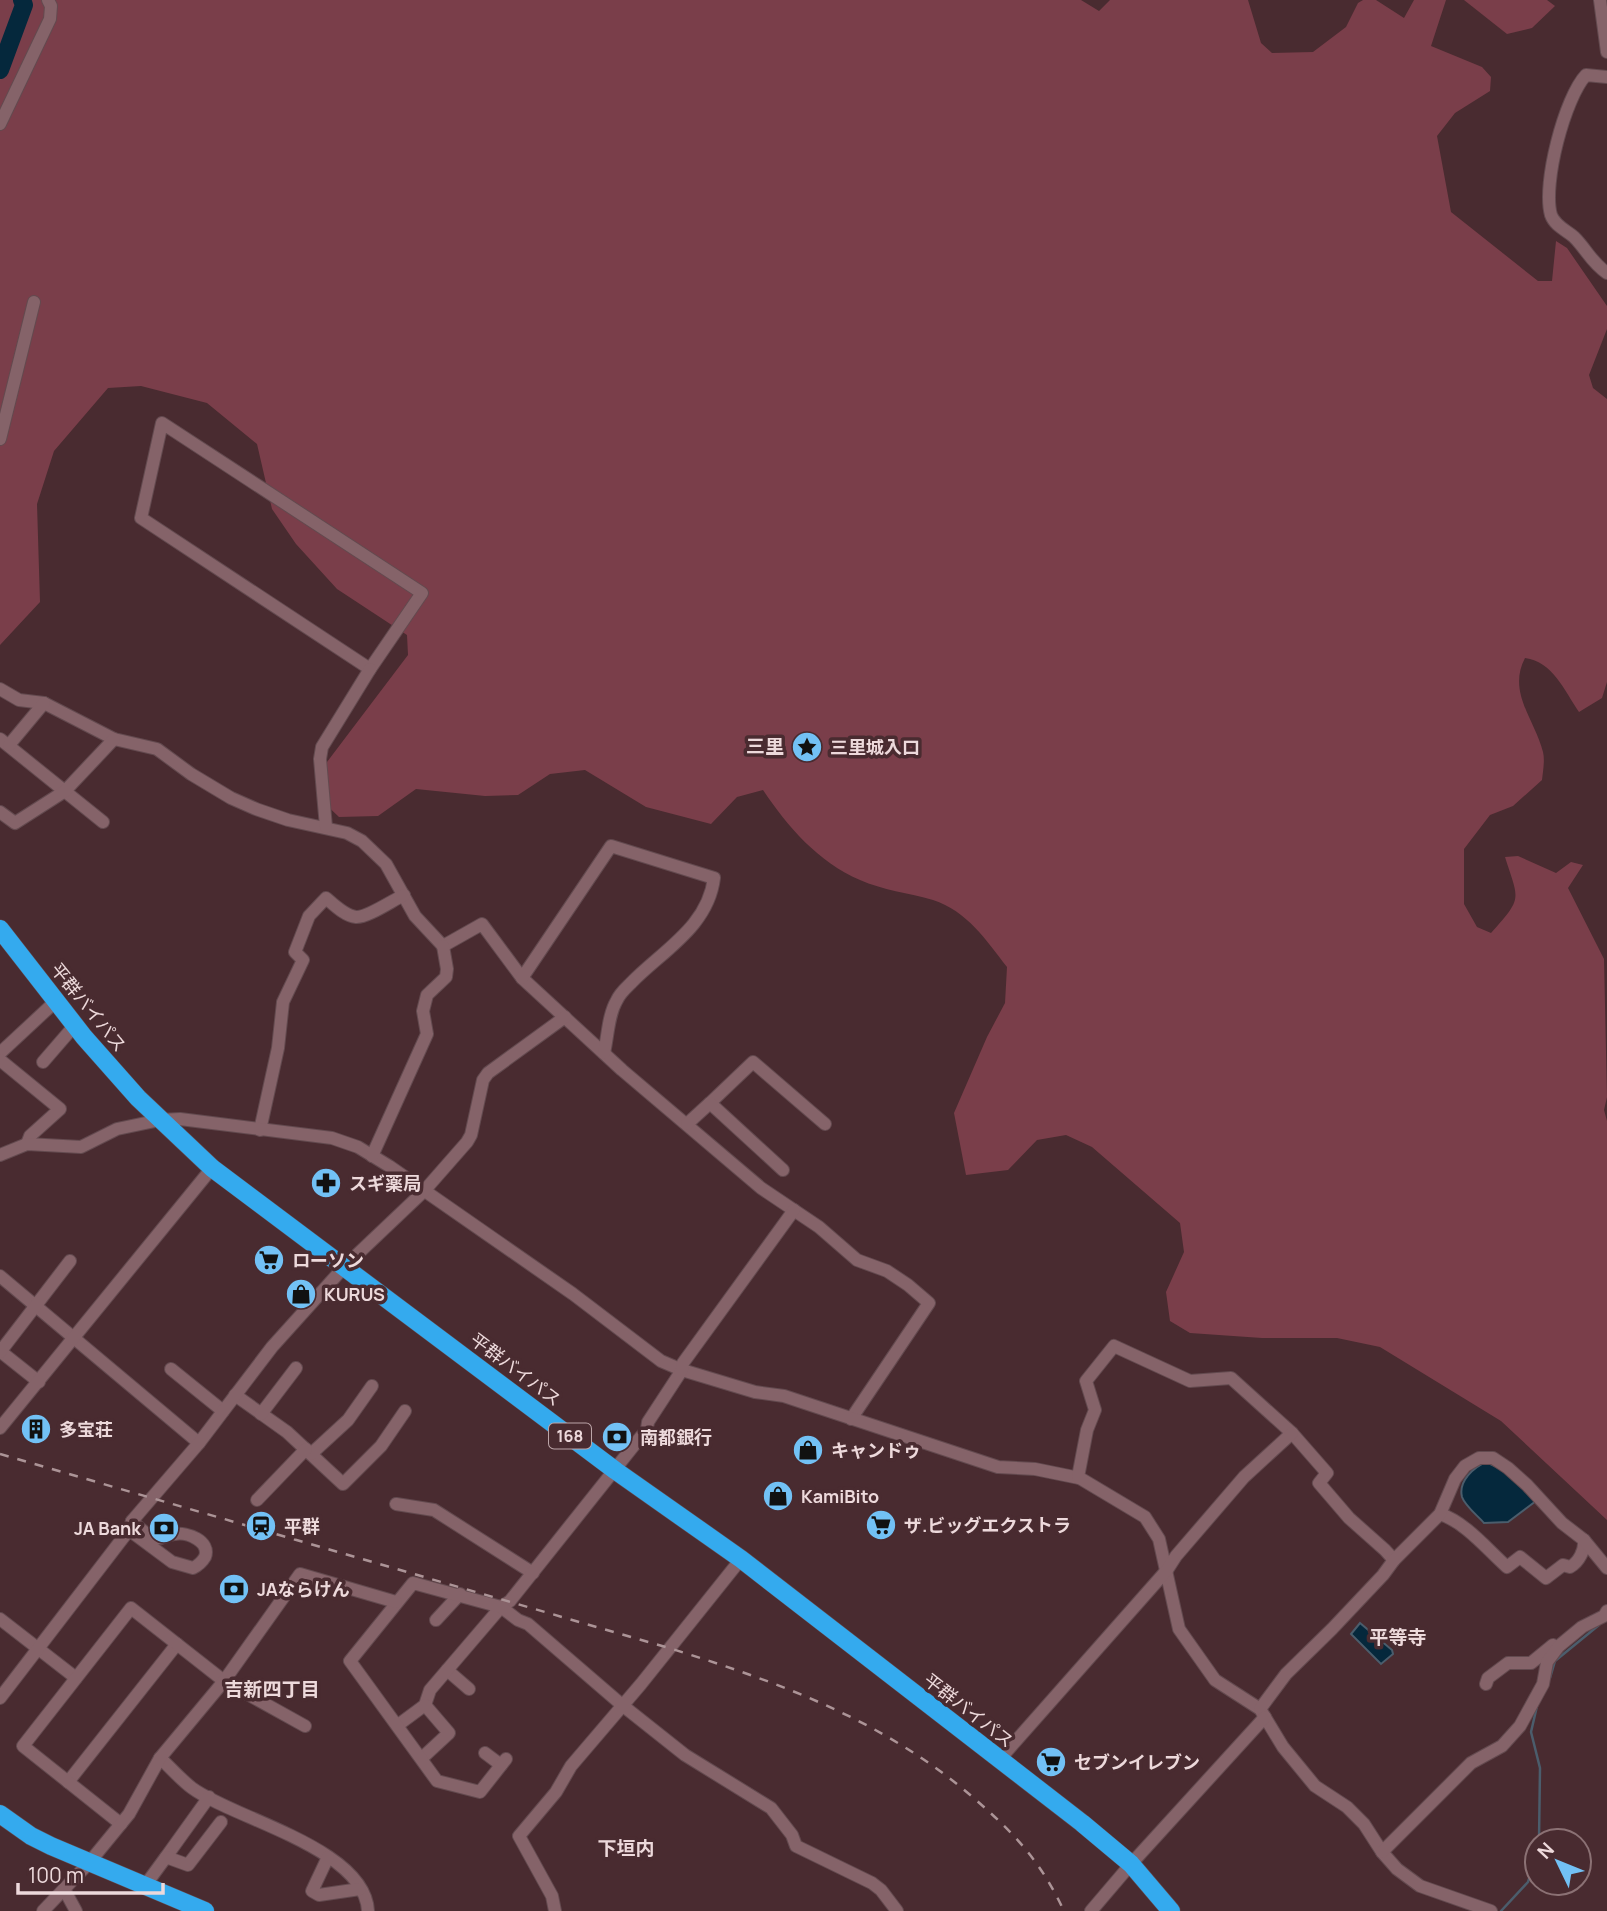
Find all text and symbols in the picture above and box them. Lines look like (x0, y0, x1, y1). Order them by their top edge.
place icon: 三里城入口 (790, 730, 824, 764)
district label: 三里 (746, 733, 784, 759)
place label: 三里城入口 (830, 735, 920, 759)
street label: 平群バイパス (46, 958, 132, 1056)
pharmacy icon: スギ薬局 (309, 1166, 343, 1200)
place label: スギ薬局 (349, 1171, 421, 1195)
supermarket icon: ローソン (252, 1243, 286, 1277)
place label: ローソン (292, 1248, 364, 1272)
shop icon: KURUS (284, 1277, 318, 1311)
place label: KURUS (324, 1282, 385, 1306)
street label: 平群バイパス (466, 1327, 566, 1411)
building icon: 多宝荘 (19, 1412, 53, 1446)
place label: 多宝荘 (59, 1417, 113, 1441)
bank icon: 南都銀行 (600, 1420, 634, 1454)
road number: 168 (549, 1424, 591, 1448)
place label: 南都銀行 (640, 1425, 712, 1449)
shop icon: キャンドゥ (791, 1433, 825, 1467)
place label: キャンドゥ (831, 1438, 921, 1462)
shop icon: KamiBito (761, 1479, 795, 1513)
place label: KamiBito (801, 1484, 879, 1508)
supermarket icon: ザ.ビッグエクストラ (864, 1508, 898, 1542)
station icon: 平群 (244, 1509, 278, 1543)
bank icon: JA Bank (147, 1511, 181, 1545)
place label: ザ.ビッグエクストラ (904, 1513, 1071, 1537)
place label: 平群 (284, 1514, 320, 1538)
place label: JA Bank (74, 1516, 142, 1540)
bank icon: JAならけん (217, 1572, 251, 1606)
place label: JAならけん (257, 1577, 350, 1601)
district label: 平等寺 (1369, 1624, 1427, 1650)
street label: 平群バイパス (919, 1667, 1019, 1753)
district label: 吉新四丁目 (224, 1676, 320, 1702)
supermarket icon: セブンイレブン (1034, 1745, 1068, 1779)
place label: セブンイレブン (1074, 1750, 1200, 1774)
north arrow (1523, 1827, 1593, 1897)
district label: 下垣内 (597, 1835, 655, 1861)
text: N (1531, 1837, 1560, 1864)
scale bar (18, 1852, 163, 1896)
text: 100 m (28, 1861, 84, 1889)

